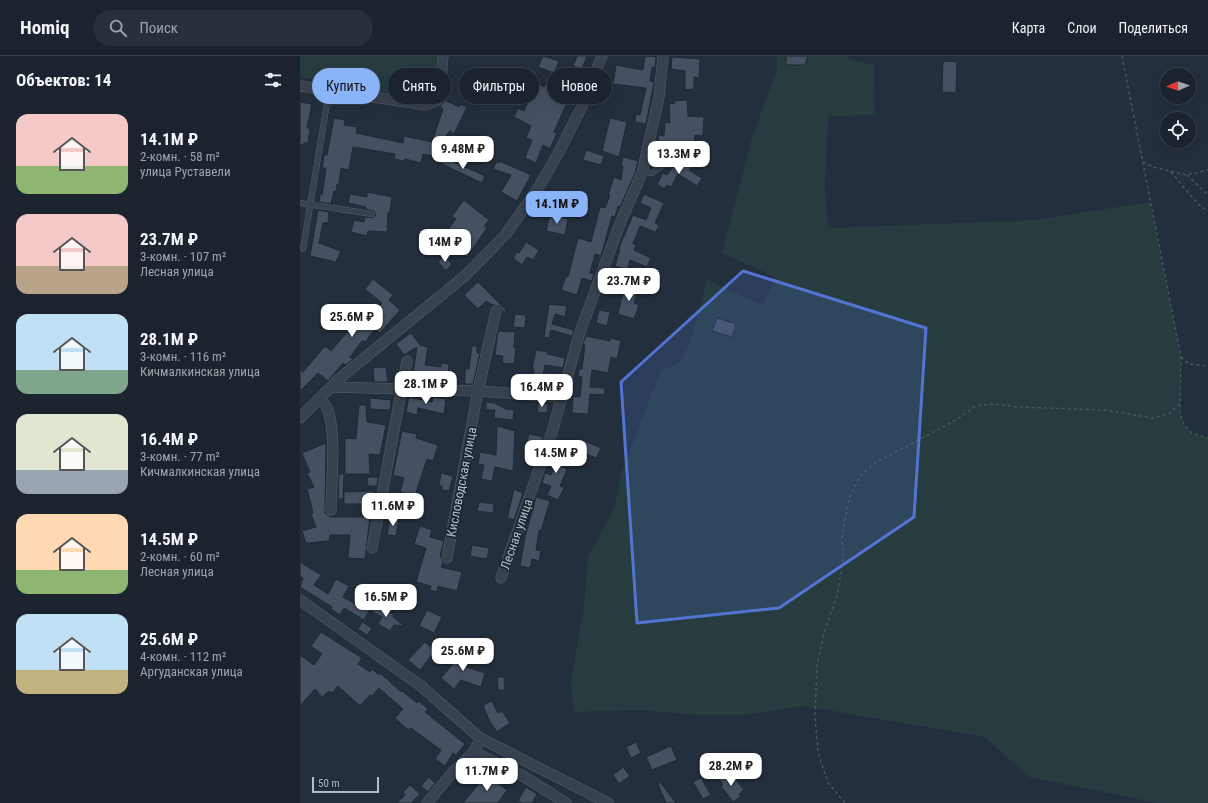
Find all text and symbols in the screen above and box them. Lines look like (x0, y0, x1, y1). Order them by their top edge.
search box (93, 10, 373, 46)
text: Homiq (20, 16, 69, 39)
icon: search (107, 17, 129, 39)
text: Поиск (139, 19, 178, 37)
text: Карта (1012, 20, 1045, 36)
text: Слои (1067, 20, 1097, 36)
text: Поделиться (1119, 20, 1188, 36)
chip: Купить (312, 68, 380, 104)
chip: Снять (388, 68, 451, 104)
chip: Фильтры (459, 68, 539, 104)
chip: Новое (547, 68, 612, 104)
north arrow (1160, 68, 1196, 104)
map controls (1160, 68, 1196, 148)
icon: filters (262, 69, 284, 91)
text: Объектов: 14 (16, 70, 111, 90)
button: locate (1160, 112, 1196, 148)
text: 14.1M ₽ (140, 129, 198, 149)
icon: home (48, 130, 96, 178)
pin: 9.48M ₽ (426, 136, 500, 170)
text: 9.48M ₽ (441, 141, 485, 156)
pin: 13.3M ₽ (642, 141, 716, 175)
text: 13.3M ₽ (657, 146, 701, 161)
text: 2-комн. · 58 m² (140, 149, 220, 164)
text: улица Руставели (140, 164, 231, 179)
pin: 14.1M ₽ (520, 191, 594, 225)
text: 14.1M ₽ (535, 196, 579, 211)
text: 23.7M ₽ (140, 229, 198, 249)
pin: 14M ₽ (417, 229, 473, 263)
icon: home (48, 230, 96, 278)
text: 14M ₽ (428, 234, 462, 249)
text: 3-комн. · 107 m² (140, 249, 226, 264)
text: Лесная улица (140, 264, 214, 279)
pin: 23.7M ₽ (592, 268, 666, 302)
text: 23.7M ₽ (607, 273, 651, 288)
pin: 25.6M ₽ (315, 304, 389, 338)
text: 25.6M ₽ (330, 309, 374, 324)
text: 28.1M ₽ (140, 329, 198, 349)
icon: home (48, 330, 96, 378)
text: 3-комн. · 116 m² (140, 349, 226, 364)
text: Кичмалкинская улица (140, 364, 260, 379)
pin: 28.1M ₽ (389, 371, 463, 405)
pin: 16.4M ₽ (505, 374, 579, 408)
text: 28.1M ₽ (404, 376, 448, 391)
text: 16.4M ₽ (520, 379, 564, 394)
street label: Кисловодская улица (443, 426, 480, 538)
text: 16.4M ₽ (140, 429, 198, 449)
icon: home (48, 430, 96, 478)
pin: 14.5M ₽ (519, 440, 593, 474)
text: 14.5M ₽ (534, 445, 578, 460)
text: 3-комн. · 77 m² (140, 449, 220, 464)
text: Кичмалкинская улица (140, 464, 260, 479)
pin: 11.6M ₽ (356, 493, 430, 527)
street label: Лесная улица (497, 497, 536, 571)
text: 11.6M ₽ (371, 498, 415, 513)
text: 14.5M ₽ (140, 529, 198, 549)
icon: home (48, 530, 96, 578)
text: 2-комн. · 60 m² (140, 549, 220, 564)
text: Лесная улица (140, 564, 214, 579)
pin: 16.5M ₽ (349, 584, 423, 618)
text: 16.5M ₽ (364, 589, 408, 604)
text: 25.6M ₽ (140, 629, 198, 649)
icon: home (48, 630, 96, 678)
pin: 25.6M ₽ (426, 638, 500, 672)
text: 25.6M ₽ (441, 643, 485, 658)
text: 4-комн. · 112 m² (140, 649, 226, 664)
text: Аргуданская улица (140, 664, 243, 679)
pin: 28.2M ₽ (694, 753, 768, 787)
pin: 11.7M ₽ (450, 758, 524, 792)
text: 28.2M ₽ (709, 758, 753, 773)
text: 11.7M ₽ (465, 763, 509, 778)
scale bar (312, 775, 379, 794)
text: 50 m (318, 777, 340, 790)

